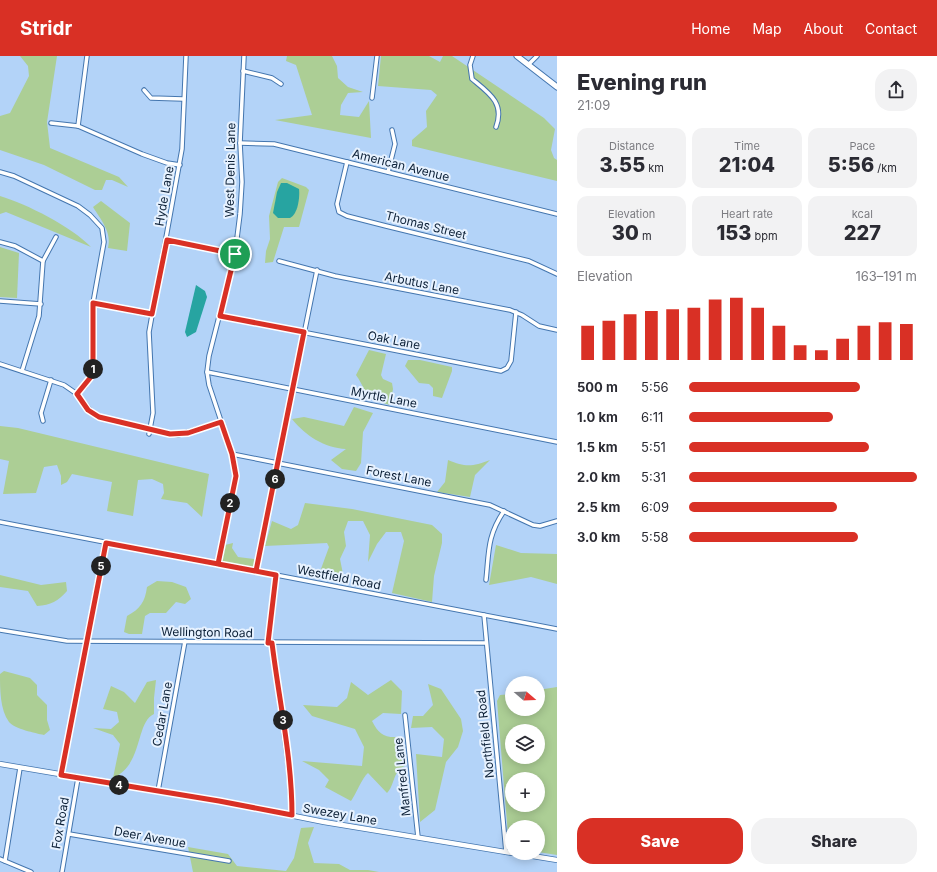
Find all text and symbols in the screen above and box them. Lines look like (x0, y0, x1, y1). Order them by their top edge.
text: Stridr (20, 17, 72, 40)
text: Home (691, 20, 730, 37)
text: Map (752, 20, 782, 37)
text: About (804, 20, 843, 37)
text: Contact (865, 20, 917, 37)
text: Evening run (577, 69, 707, 95)
button: share (875, 69, 917, 111)
text: 21:09 (577, 97, 610, 113)
street label: West Denis Lane (222, 122, 238, 218)
text: Distance (609, 139, 654, 153)
text: Time (734, 139, 760, 153)
text: Pace (849, 139, 875, 153)
street label: American Avenue (351, 146, 451, 184)
text: 3.55 (599, 153, 645, 177)
text: 21:04 (719, 153, 775, 177)
text: 5:56 (828, 153, 874, 177)
text: km (645, 161, 664, 175)
text: /km (874, 161, 897, 175)
street label: Hyde Lane (151, 165, 177, 227)
text: Elevation (608, 207, 655, 221)
text: Heart rate (721, 207, 773, 221)
text: kcal (852, 207, 873, 221)
street label: Thomas Street (384, 208, 468, 242)
text: 30 (612, 221, 639, 245)
text: 153 (716, 221, 751, 245)
text: 227 (844, 221, 881, 245)
text: m (639, 229, 652, 243)
text: bpm (751, 229, 778, 243)
pin (218, 237, 252, 271)
icon: arrive (224, 243, 246, 265)
street label: Arbutus Lane (383, 268, 461, 298)
text: Elevation (577, 268, 633, 284)
text: 163–191 m (855, 268, 917, 284)
street label: Oak Lane (366, 328, 422, 352)
pin: 1 (83, 359, 103, 379)
text: 1 (91, 362, 95, 376)
text: 500 m (577, 379, 618, 395)
text: 5:56 (641, 379, 669, 395)
street label: Myrtle Lane (350, 383, 418, 411)
text: 1.0 km (577, 409, 618, 425)
text: 6:11 (641, 409, 663, 425)
text: 1.5 km (577, 439, 618, 455)
text: 5:51 (641, 439, 666, 455)
street label: Forest Lane (365, 462, 433, 490)
pin: 6 (265, 469, 285, 489)
text: 2.0 km (577, 469, 620, 485)
text: 5:31 (641, 469, 666, 485)
text: 6 (271, 472, 279, 486)
pin: 2 (220, 493, 240, 513)
text: 2 (227, 496, 233, 510)
text: 2.5 km (577, 499, 620, 515)
text: 6:09 (641, 499, 669, 515)
text: 3.0 km (577, 529, 620, 545)
text: 5:58 (641, 529, 669, 545)
pin: 5 (91, 556, 111, 576)
text: 5 (97, 559, 105, 573)
street label: Westfield Road (296, 562, 382, 592)
street label: Wellington Road (161, 624, 253, 640)
north arrow (505, 676, 545, 716)
map controls (505, 676, 545, 860)
street label: Cedar Lane (149, 681, 175, 747)
street label: Northfield Road (473, 689, 497, 779)
pin: 3 (273, 710, 293, 730)
text: 3 (279, 713, 287, 727)
button: layers (505, 724, 545, 764)
street label: Manfred Lane (390, 737, 414, 817)
button: + (505, 772, 545, 812)
pin: 4 (109, 775, 129, 795)
text: 4 (115, 778, 123, 792)
street label: Fox Road (48, 796, 72, 850)
street label: Swezey Lane (302, 800, 378, 828)
button: Save (577, 818, 743, 864)
button: Share (751, 818, 917, 864)
button: − (505, 820, 545, 860)
street label: Deer Avenue (113, 823, 187, 851)

